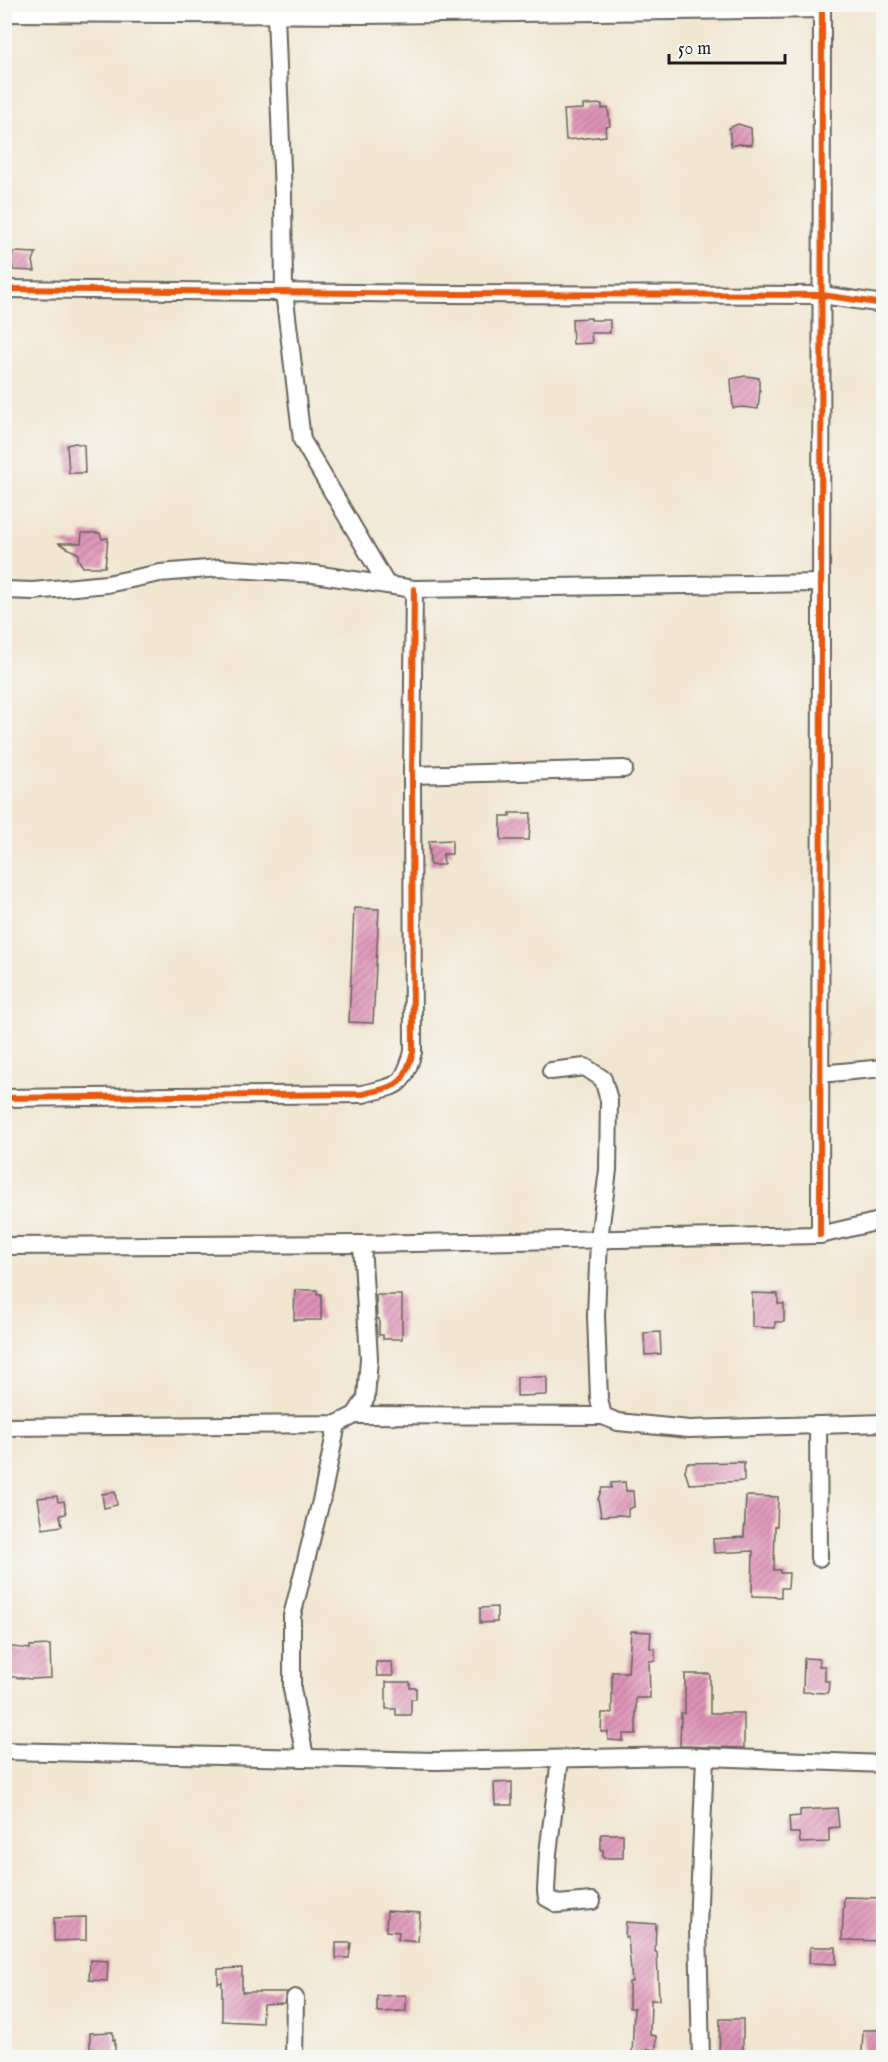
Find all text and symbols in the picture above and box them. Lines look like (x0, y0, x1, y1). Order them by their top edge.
scale bar (669, 27, 784, 65)
text: 50 m (678, 38, 711, 61)

